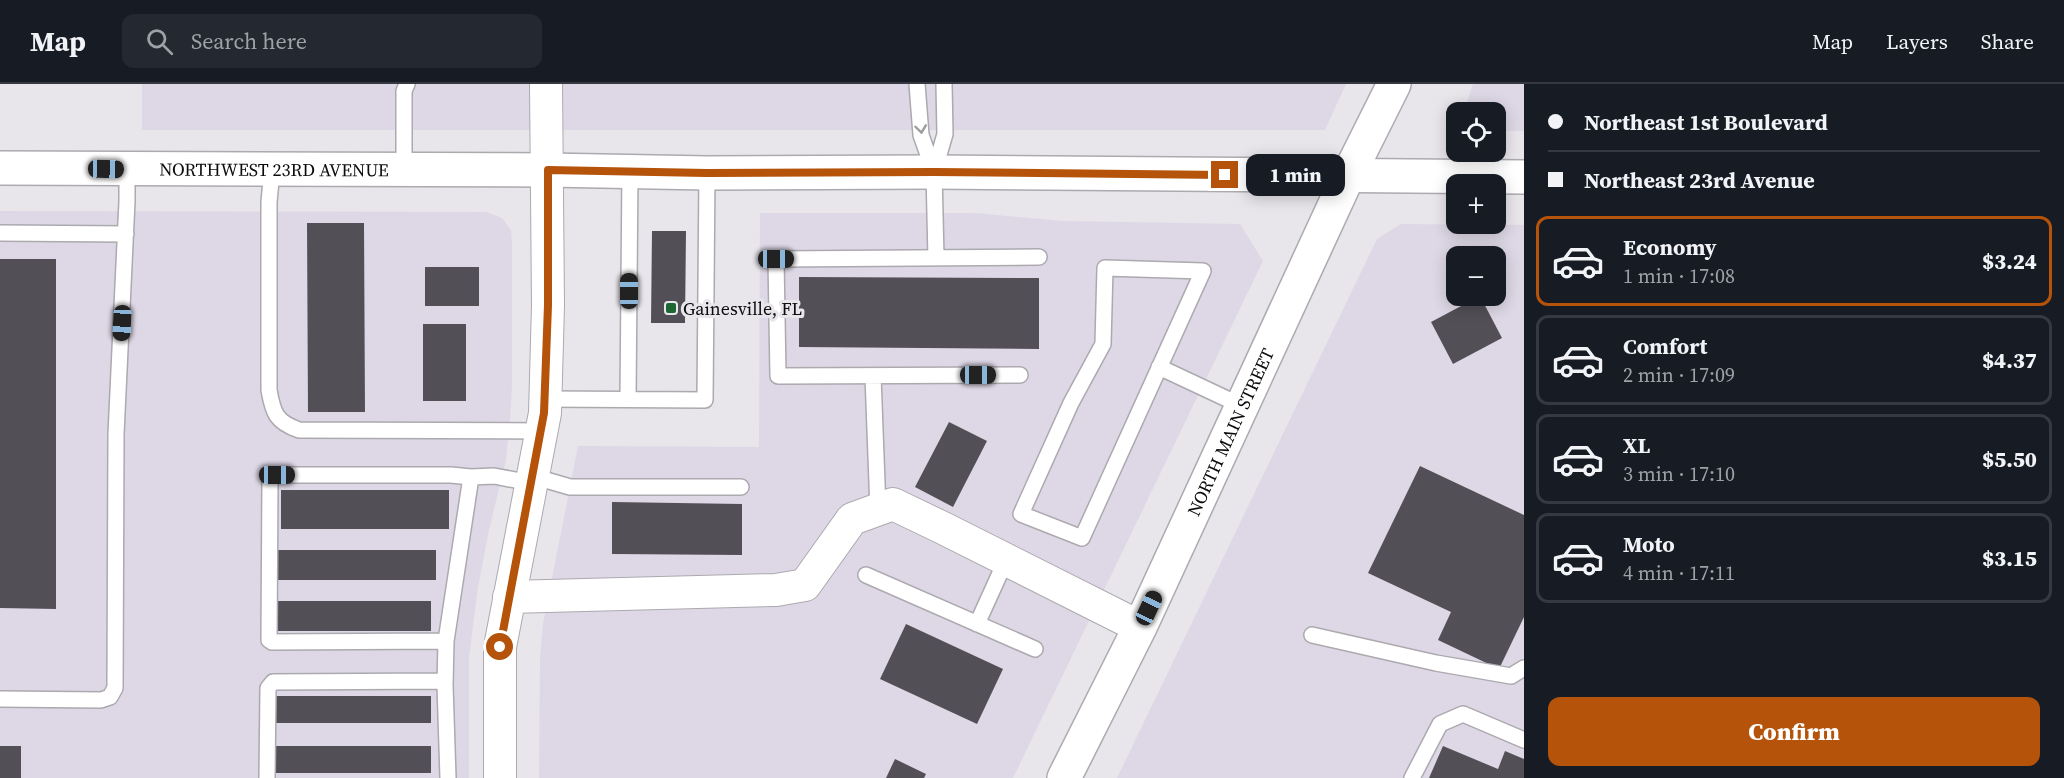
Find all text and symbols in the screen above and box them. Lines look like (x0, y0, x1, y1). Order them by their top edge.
search box (122, 14, 542, 68)
text: Map (30, 22, 86, 60)
icon: search (143, 25, 176, 58)
text: Search here (191, 26, 307, 56)
text: Map (1812, 27, 1853, 56)
text: Layers (1886, 27, 1948, 56)
text: Share (1981, 27, 2034, 56)
map controls (1446, 102, 1506, 306)
button: locate (1446, 102, 1506, 162)
text: Northeast 1st Boulevard (1584, 107, 1828, 137)
one-way arrow (915, 124, 927, 133)
callout: 1 min (1246, 154, 1345, 196)
street label: NORTHWEST 23RD AVENUE (159, 156, 389, 182)
car (88, 160, 124, 178)
route end (1211, 161, 1238, 188)
text: 1 min (1269, 161, 1322, 189)
text: Northeast 23rd Avenue (1584, 165, 1815, 195)
button: + (1446, 174, 1506, 234)
text: Economy (1623, 232, 1717, 262)
icon: car (1551, 234, 1605, 288)
button: − (1446, 246, 1506, 306)
text: $3.24 (1982, 246, 2037, 276)
car (758, 250, 794, 268)
text: 1 min · 17:08 (1623, 262, 1735, 290)
car (620, 273, 638, 309)
place label: Gainesville, FL (683, 296, 802, 321)
marker: Gainesville, FL (664, 301, 678, 315)
car (112, 305, 132, 341)
text: Comfort (1623, 331, 1707, 361)
icon: car (1551, 333, 1605, 387)
street label: NORTH MAIN STREET (1181, 344, 1280, 520)
text: $4.37 (1982, 345, 2037, 375)
text: 2 min · 17:09 (1623, 361, 1735, 389)
car (960, 366, 996, 384)
text: XL (1623, 430, 1650, 460)
icon: car (1551, 432, 1605, 486)
text: $5.50 (1982, 444, 2037, 474)
text: 3 min · 17:10 (1623, 460, 1735, 488)
car (259, 466, 295, 484)
text: Moto (1623, 529, 1675, 559)
icon: car (1551, 531, 1605, 585)
text: $3.15 (1982, 543, 2037, 573)
text: 4 min · 17:11 (1623, 559, 1735, 587)
car (1133, 588, 1165, 628)
route start (486, 633, 513, 660)
button: Confirm (1548, 697, 2040, 766)

